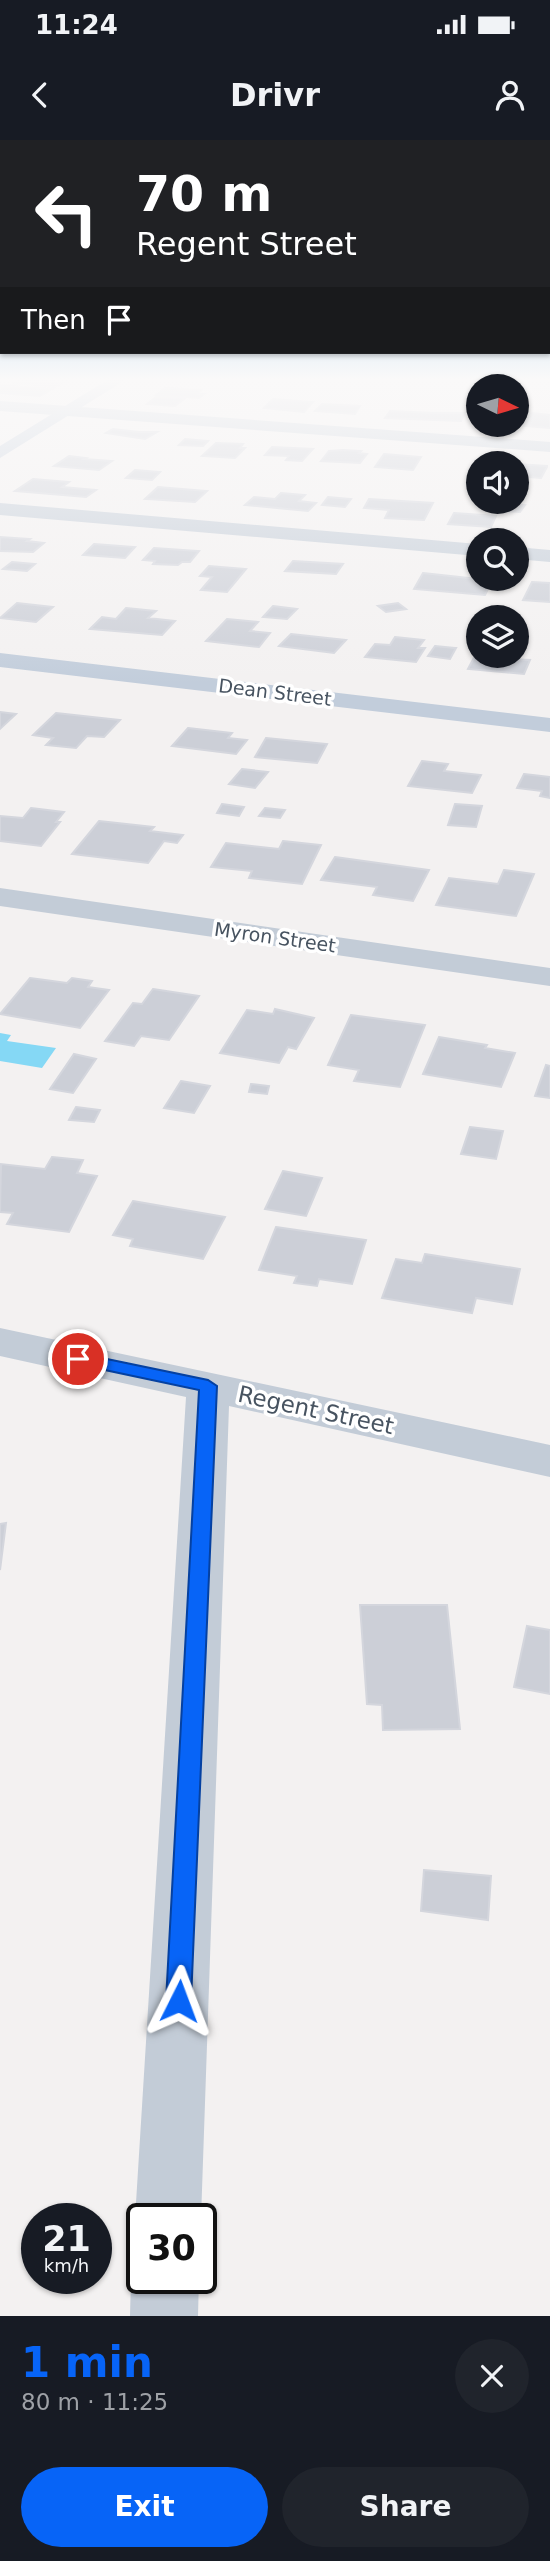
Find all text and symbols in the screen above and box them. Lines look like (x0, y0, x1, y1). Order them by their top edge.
text: 11:24 (35, 10, 118, 40)
icon: back (21, 76, 59, 114)
text: Drivr (230, 76, 320, 114)
icon: person (491, 76, 529, 114)
text: 70 m (136, 166, 272, 223)
icon: left (21, 168, 112, 259)
text: Regent Street (136, 225, 357, 263)
icon: arrive (100, 301, 138, 339)
text: Then (21, 305, 86, 335)
north arrow (466, 374, 528, 438)
map controls (466, 374, 529, 668)
button: sound (466, 451, 529, 514)
button: search (466, 528, 529, 591)
button: layers (466, 605, 529, 668)
street label: Dean Street (217, 674, 333, 710)
street label: Myron Street (213, 918, 337, 956)
pin (48, 1329, 108, 1389)
icon: arrive (59, 1340, 97, 1378)
street label: Regent Street (236, 1381, 396, 1439)
position arrow (142, 1964, 216, 2038)
speed limit sign: 30 (126, 2203, 217, 2294)
text: 21 (42, 2219, 91, 2259)
text: km/h (44, 2255, 89, 2276)
text: 1 min (21, 2338, 153, 2387)
button: close (455, 2339, 529, 2413)
text: 80 m · 11:25 (21, 2389, 168, 2415)
button: Exit (21, 2467, 268, 2547)
button: Share (282, 2467, 529, 2547)

